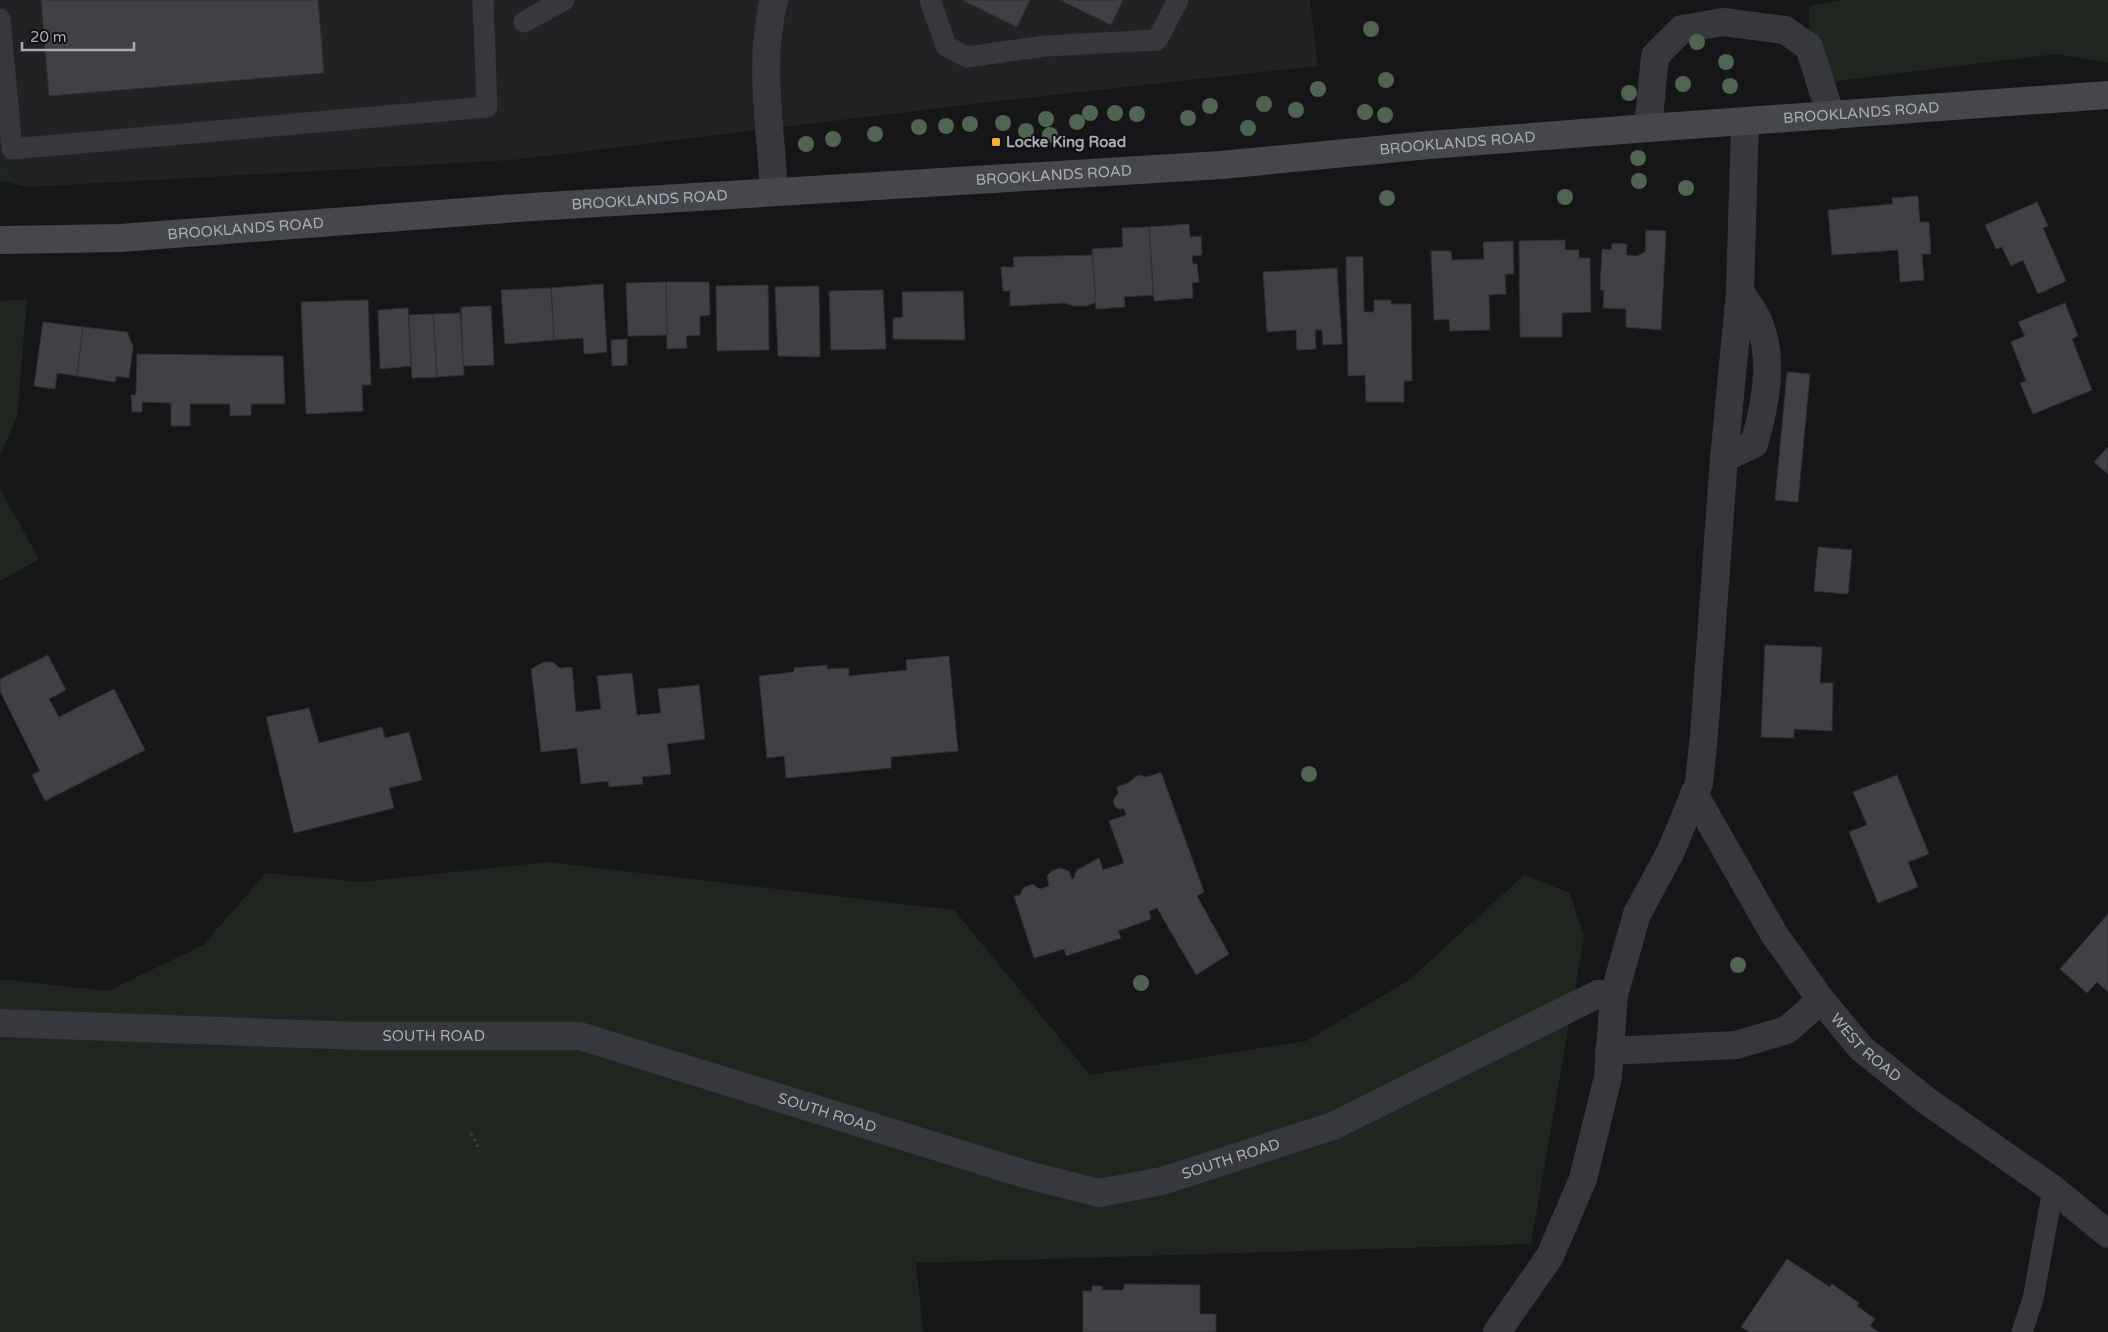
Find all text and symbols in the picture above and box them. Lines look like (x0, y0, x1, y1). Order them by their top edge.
scale bar (22, 20, 135, 52)
text: 20 m (30, 28, 67, 46)
street label: BROOKLANDS ROAD (1783, 98, 1940, 127)
street label: BROOKLANDS ROAD (1379, 128, 1536, 159)
place label: Locke King Road (1006, 133, 1126, 152)
marker: Locke King Road (990, 136, 1002, 148)
street label: BROOKLANDS ROAD (975, 161, 1133, 189)
street label: BROOKLANDS ROAD (571, 186, 728, 214)
street label: BROOKLANDS ROAD (167, 214, 324, 243)
street label: WEST ROAD (1827, 1010, 1905, 1086)
street label: SOUTH ROAD (383, 1027, 485, 1045)
street label: SOUTH ROAD (776, 1089, 879, 1136)
street label: SOUTH ROAD (1179, 1135, 1282, 1183)

